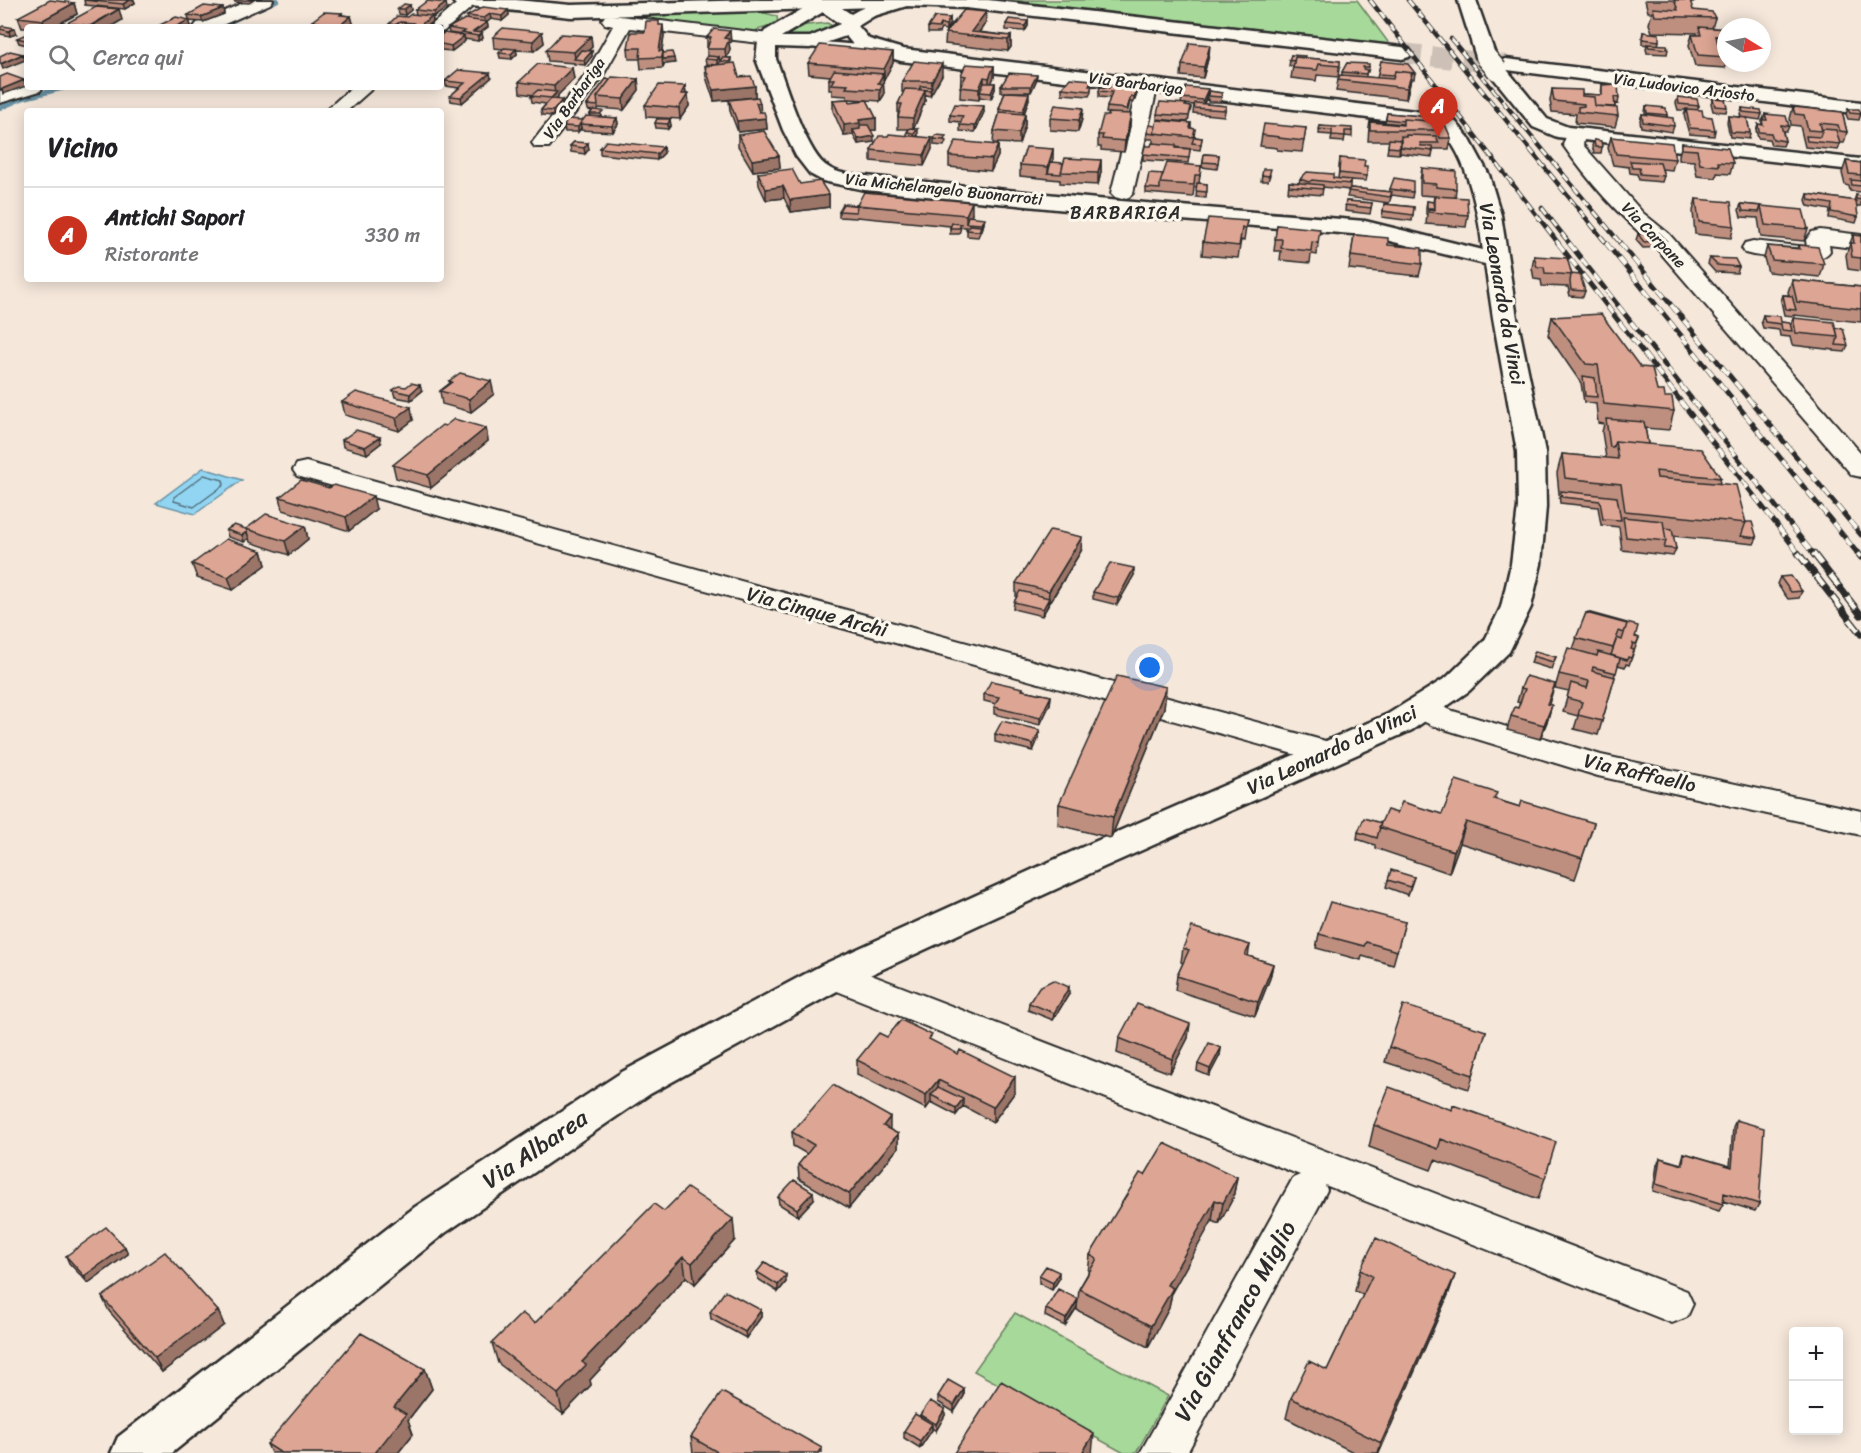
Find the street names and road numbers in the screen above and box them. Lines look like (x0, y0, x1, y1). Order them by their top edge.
street label: Via Barbariga (535, 51, 613, 145)
street label: Via Barbariga (1087, 63, 1185, 103)
street label: Via Ludovico Ariosto (1612, 64, 1756, 110)
street label: Via Michelangelo Buonarroti (844, 164, 1045, 214)
street label: Via Carpane (1614, 195, 1694, 275)
street label: Via Leonardo da Vinci (1469, 200, 1535, 388)
street label: Via Cinque Archi (743, 576, 892, 648)
street label: Via Leonardo da Vinci (1241, 695, 1423, 805)
street label: Via Raffaello (1580, 743, 1700, 803)
street label: Via Albarea (473, 1097, 598, 1200)
street label: Via Gianfranco Miglio (1162, 1212, 1308, 1429)

